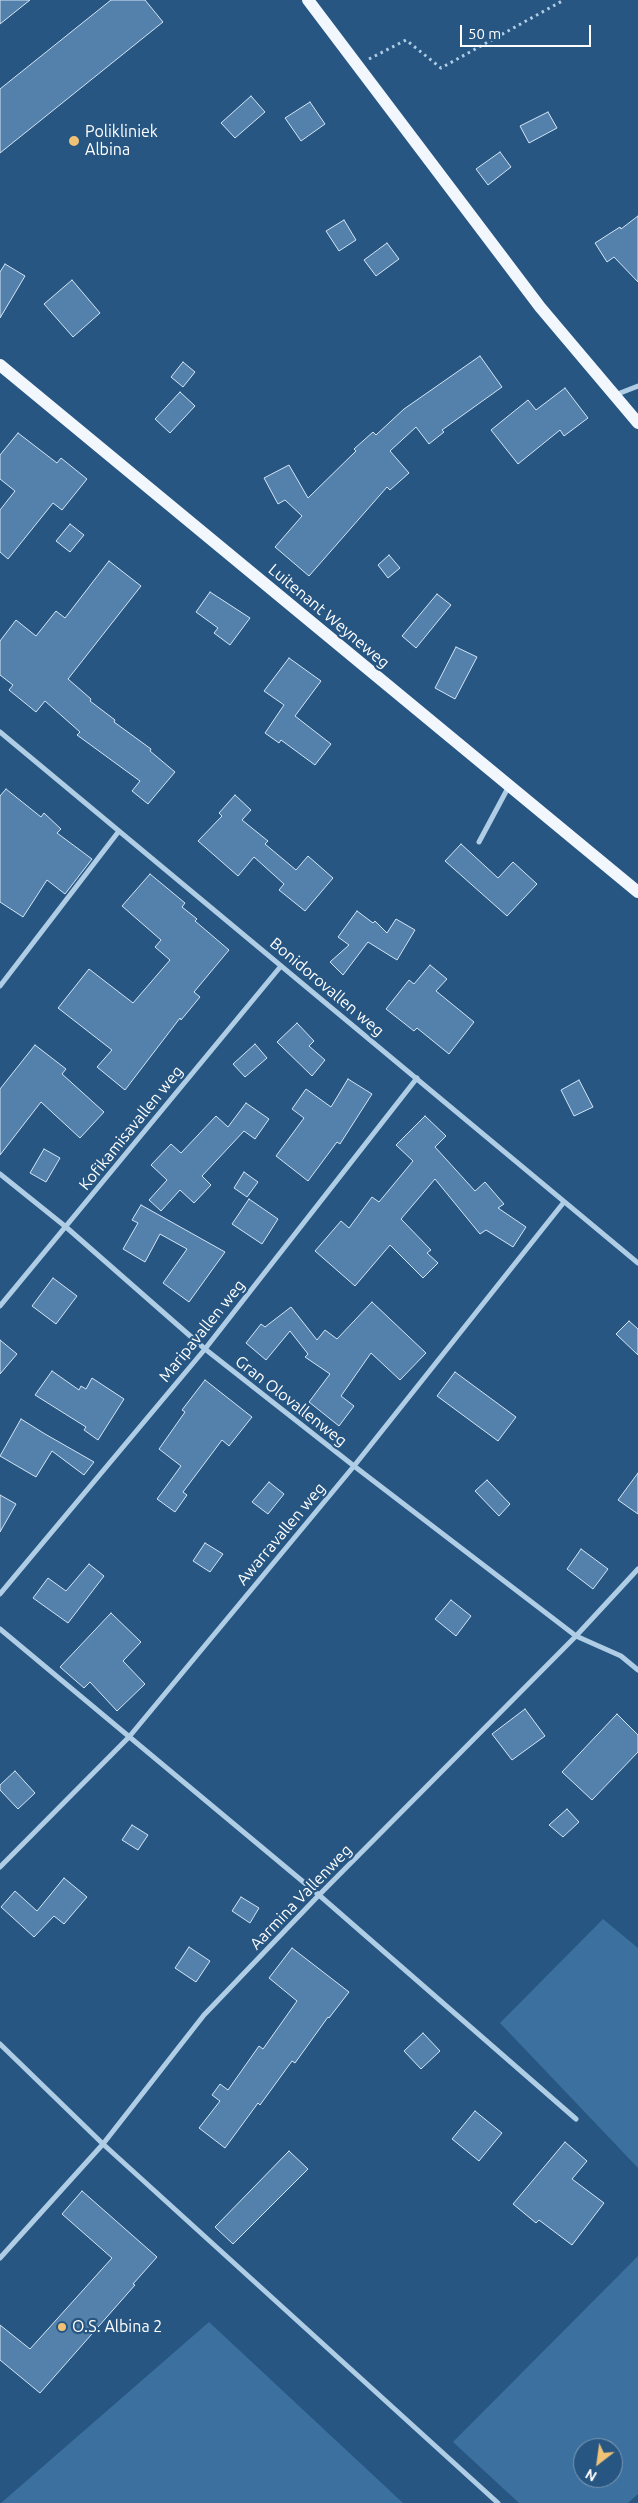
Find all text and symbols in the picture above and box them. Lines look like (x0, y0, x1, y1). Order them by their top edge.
scale bar (463, 15, 594, 47)
text: 50 m (468, 25, 501, 42)
place label: Polikliniek Albina (85, 122, 158, 160)
marker: Polikliniek Albina (67, 134, 81, 148)
street label: Luitenant Weyneweg (265, 560, 393, 672)
street label: Bonidorovallen weg (266, 934, 388, 1040)
street label: Kofikamisavallen weg (75, 1062, 187, 1194)
street label: Maripavallen weg (155, 1276, 249, 1386)
street label: Gran Olovallenweg (231, 1351, 351, 1451)
street label: Awarravallen weg (233, 1479, 329, 1589)
street label: Aarmina Vallenweg (246, 1841, 356, 1953)
place label: O.S. Albina 2 (72, 2317, 162, 2337)
marker: O.S. Albina 2 (56, 2321, 68, 2333)
north arrow (573, 2438, 623, 2488)
text: N (582, 2466, 600, 2485)

